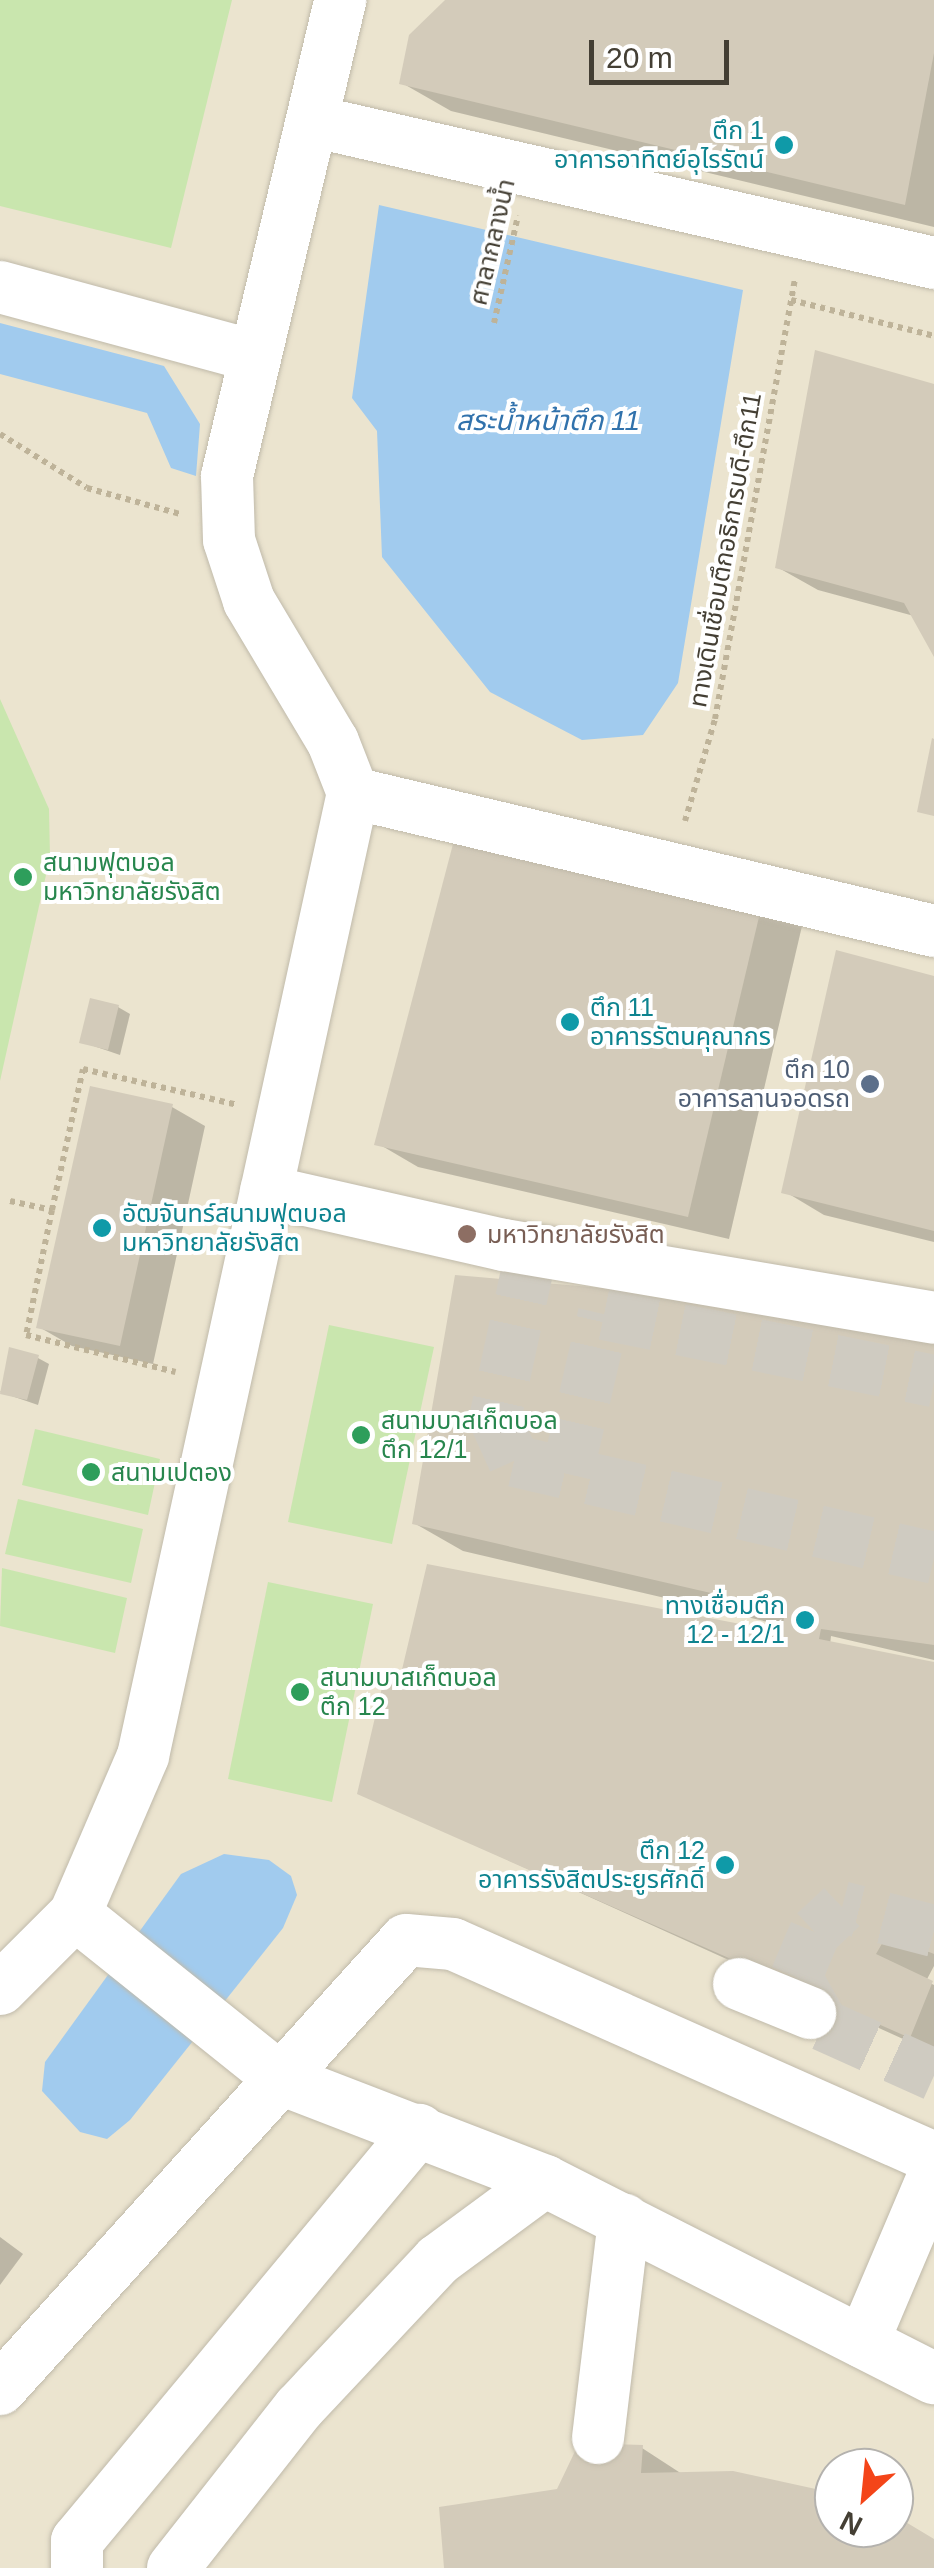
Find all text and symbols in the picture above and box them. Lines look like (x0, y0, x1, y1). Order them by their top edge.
scale bar (594, 20, 734, 82)
text: 20 m (606, 41, 673, 74)
place label: ตึก 1 อาคารอาทิตย์อุไรรัตน์ (554, 116, 764, 175)
marker: ตึก 1 อาคารอาทิตย์อุไรรัตน์ (773, 134, 795, 156)
street label: ศาลากลางน้ำ (463, 176, 521, 308)
street label: ทางเดินเชื่อมตึกอธิการบดี-ตึก11 (683, 390, 767, 710)
water label: สระน้ำหน้าตึก 11 (456, 404, 640, 438)
place label: สนามฟุตบอล มหาวิทยาลัยรังสิต (43, 848, 221, 907)
marker: สนามฟุตบอล มหาวิทยาลัยรังสิต (12, 866, 34, 888)
place label: ตึก 11 อาคารรัตนคุณากร (590, 993, 771, 1052)
marker: ตึก 11 อาคารรัตนคุณากร (559, 1011, 581, 1033)
place label: ตึก 10 อาคารลานจอดรถ (678, 1055, 850, 1114)
marker: ตึก 10 อาคารลานจอดรถ (859, 1073, 881, 1095)
place label: อัฒจันทร์สนามฟุตบอล มหาวิทยาลัยรังสิต (122, 1199, 347, 1258)
marker: อัฒจันทร์สนามฟุตบอล มหาวิทยาลัยรังสิต (91, 1217, 113, 1239)
place label: มหาวิทยาลัยรังสิต (487, 1219, 665, 1249)
marker: มหาวิทยาลัยรังสิต (456, 1223, 478, 1245)
place label: สนามบาสเก็ตบอล ตึก 12/1 (381, 1406, 558, 1465)
marker: สนามบาสเก็ตบอล ตึก 12/1 (350, 1424, 372, 1446)
place label: สนามเปตอง (111, 1457, 232, 1487)
marker: สนามเปตอง (80, 1461, 102, 1483)
place label: ทางเชื่อมตึก 12 - 12/1 (665, 1591, 785, 1650)
marker: ทางเชื่อมตึก 12 - 12/1 (794, 1609, 816, 1631)
place label: สนามบาสเก็ตบอล ตึก 12 (320, 1663, 497, 1722)
marker: สนามบาสเก็ตบอล ตึก 12 (289, 1681, 311, 1703)
place label: ตึก 12 อาคารรังสิตประยูรศักดิ์ (478, 1836, 705, 1895)
marker: ตึก 12 อาคารรังสิตประยูรศักดิ์ (714, 1854, 736, 1876)
north arrow (814, 2448, 914, 2548)
text: N (835, 2505, 867, 2542)

